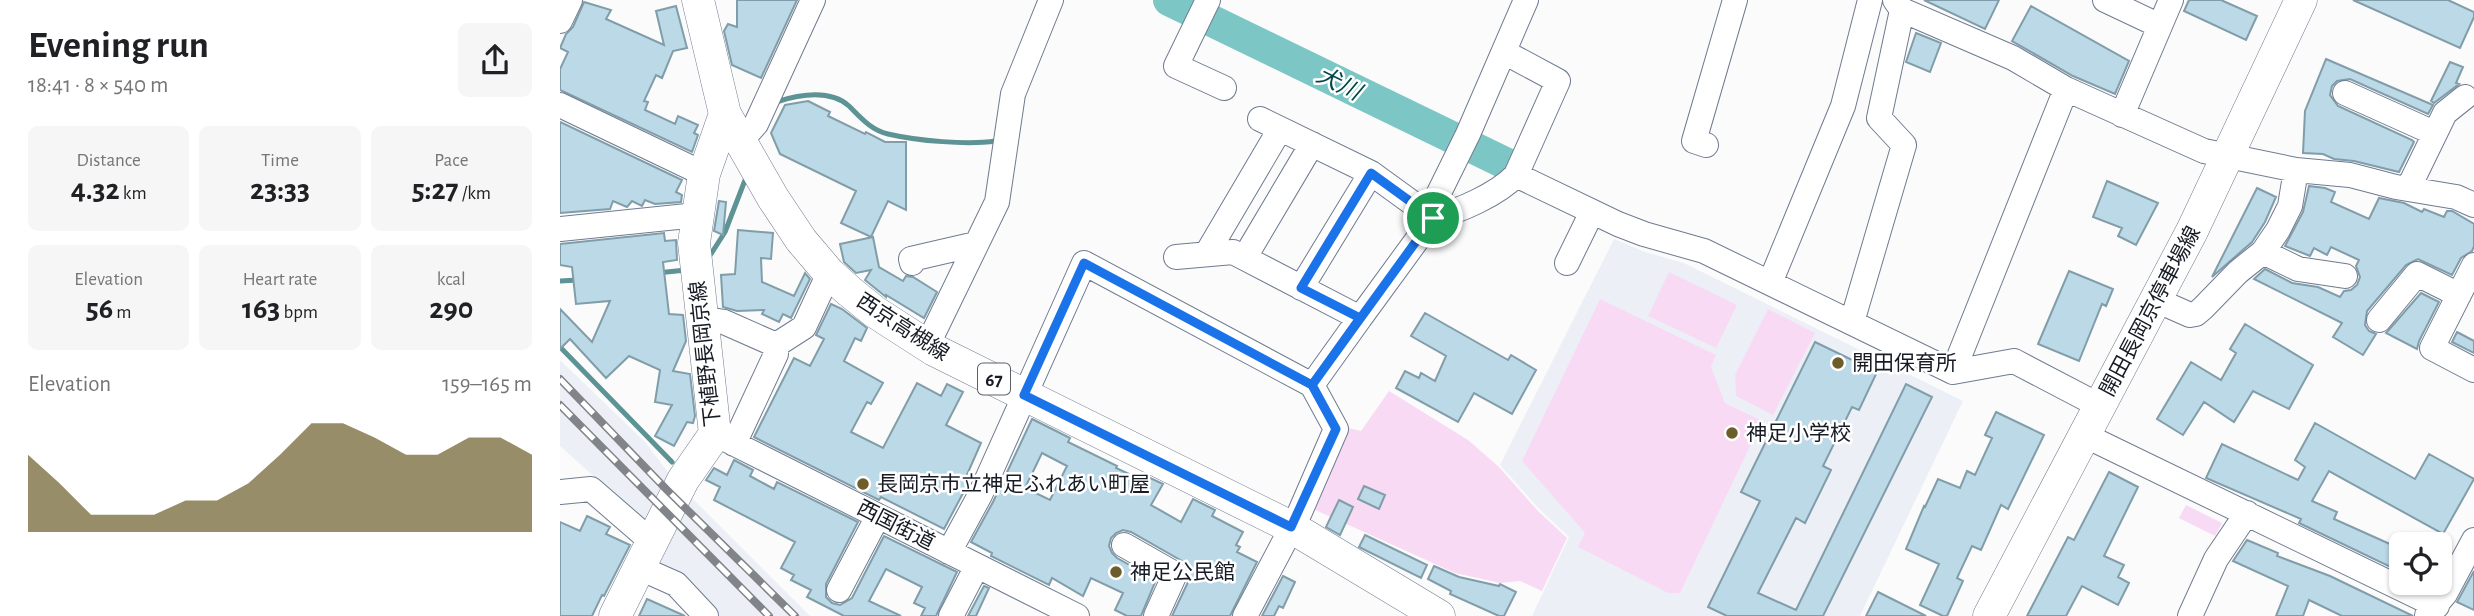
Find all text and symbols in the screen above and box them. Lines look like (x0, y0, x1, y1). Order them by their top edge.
button: share (458, 23, 532, 97)
text: Evening run (28, 27, 209, 65)
water label: 犬川 (1313, 62, 1368, 106)
text: 18:41 · 8 × 540 m (28, 74, 168, 97)
text: Distance (76, 151, 141, 170)
text: Time (261, 151, 299, 170)
text: Pace (434, 151, 468, 170)
text: 4.32 (71, 175, 120, 205)
text: 23:33 (250, 175, 310, 205)
text: 5:27 (412, 175, 459, 205)
text: km (120, 184, 147, 203)
text: /km (459, 184, 491, 203)
pin (1403, 188, 1463, 248)
icon: arrive (1414, 199, 1452, 237)
street label: 開田長岡京停車場線 (2096, 222, 2204, 400)
text: Elevation (74, 270, 143, 289)
text: Heart rate (243, 270, 317, 289)
text: kcal (437, 270, 466, 289)
street label: 下植野長岡京線 (686, 280, 724, 428)
street label: 西京高槻線 (853, 289, 953, 365)
text: 56 (86, 294, 113, 324)
text: 163 (242, 294, 280, 324)
text: 290 (429, 294, 473, 324)
text: m (113, 303, 132, 322)
text: bpm (280, 303, 318, 322)
place label: 開田保育所 (1852, 352, 1957, 374)
marker: 開田保育所 (1830, 355, 1846, 371)
road number: 67 (978, 364, 1010, 394)
text: Elevation (28, 373, 111, 396)
text: 159–165 m (442, 373, 532, 396)
place label: 神足小学校 (1746, 422, 1851, 444)
marker: 神足小学校 (1724, 425, 1740, 441)
place label: 長岡京市立神足ふれあい町屋 (877, 473, 1150, 495)
marker: 長岡京市立神足ふれあい町屋 (855, 476, 871, 492)
street label: 西国街道 (854, 496, 938, 554)
map controls (2389, 532, 2452, 595)
button: locate (2389, 532, 2452, 595)
place label: 神足公民館 (1130, 561, 1235, 583)
marker: 神足公民館 (1108, 564, 1124, 580)

